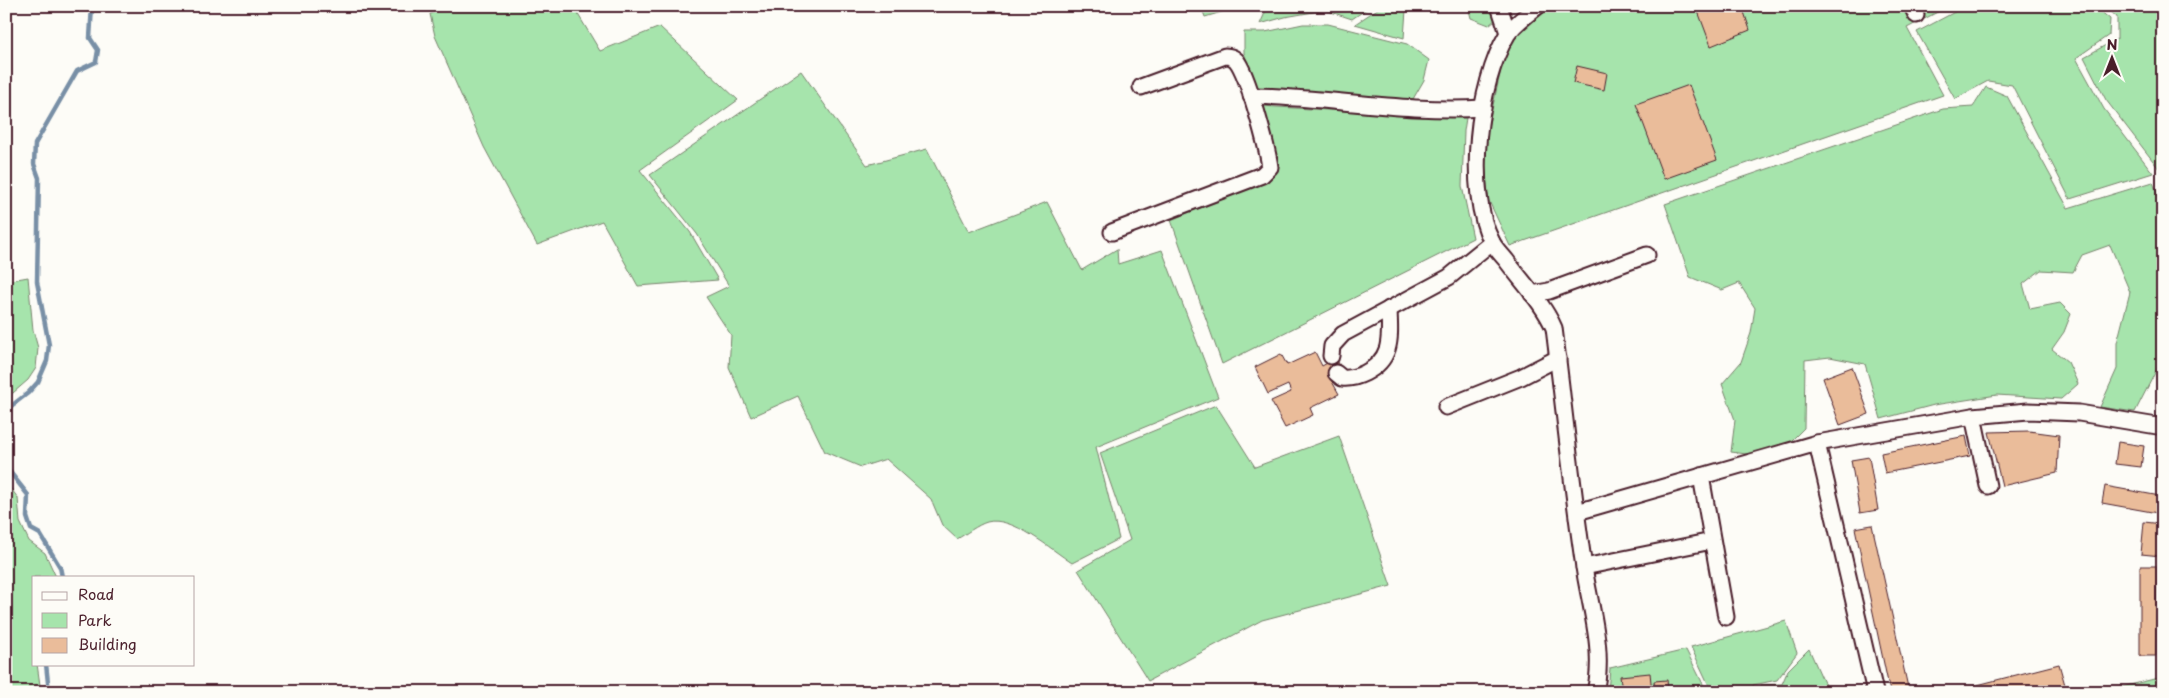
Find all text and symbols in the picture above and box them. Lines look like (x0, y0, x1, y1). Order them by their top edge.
north arrow (2086, 32, 2136, 82)
text: N (2106, 34, 2118, 55)
legend (32, 576, 195, 666)
text: Road (78, 582, 114, 605)
text: Park (78, 608, 112, 631)
text: Building (78, 632, 137, 655)

